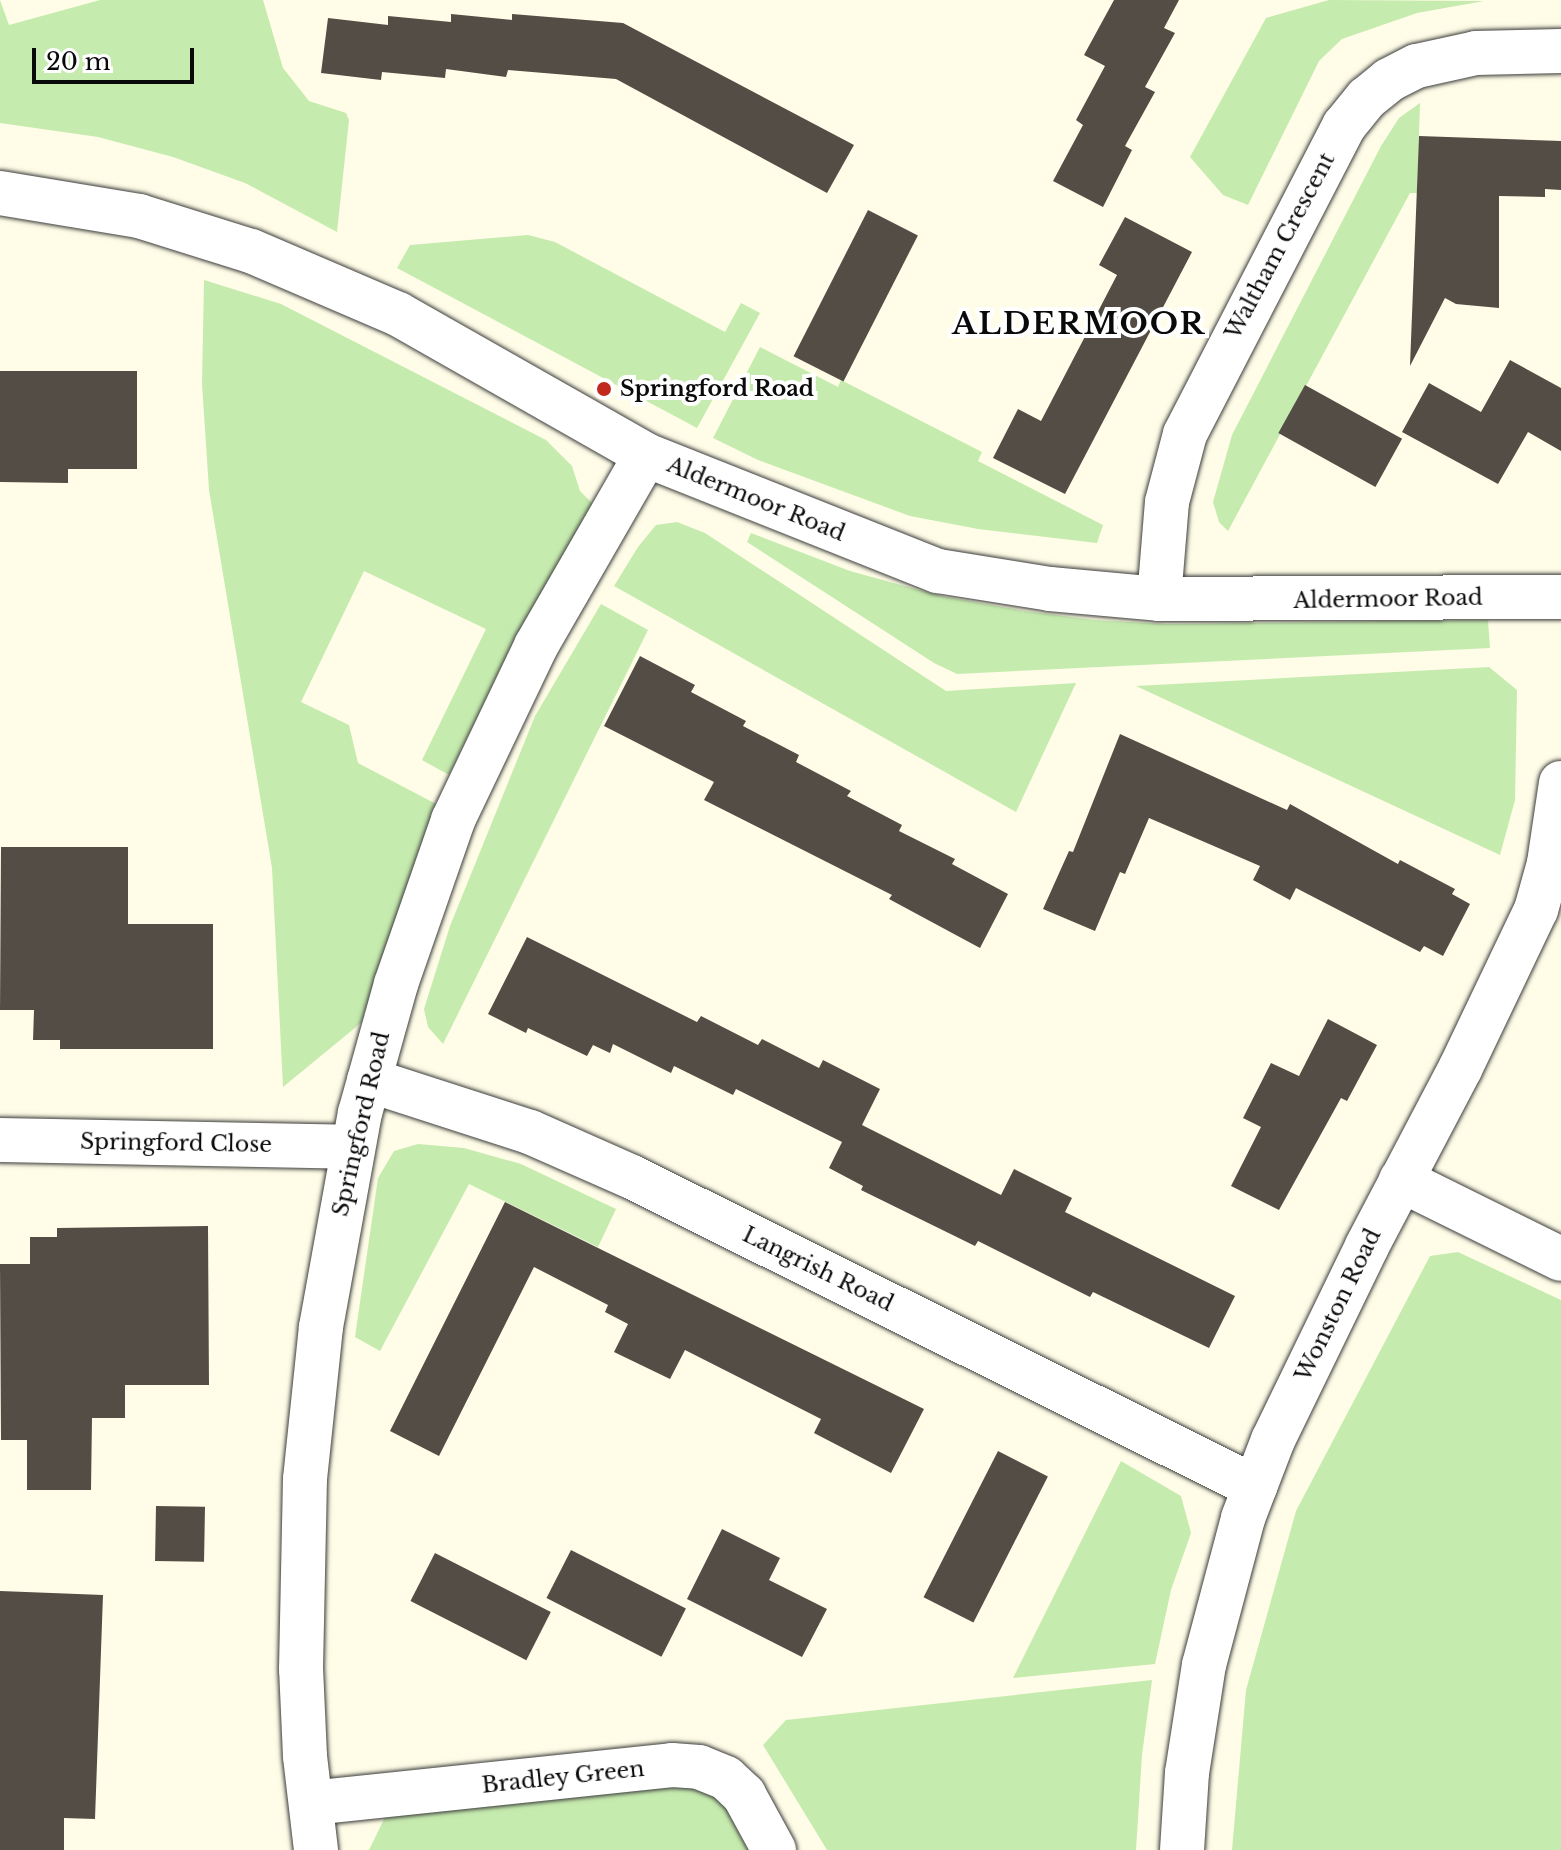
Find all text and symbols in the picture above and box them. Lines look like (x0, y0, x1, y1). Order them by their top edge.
scale bar (36, 32, 198, 82)
text: 20 m (46, 47, 111, 76)
street label: Waltham Crescent (1220, 148, 1340, 344)
district label: ALDERMOOR (952, 306, 1206, 342)
place label: Springford Road (620, 376, 814, 402)
marker: Springford Road (595, 380, 613, 398)
street label: Aldermoor Road (663, 451, 849, 547)
street label: Aldermoor Road (1293, 584, 1483, 614)
street label: Springford Road (327, 1029, 395, 1219)
street label: Springford Close (80, 1128, 272, 1158)
street label: Langrish Road (738, 1221, 898, 1317)
street label: Wonston Road (1290, 1224, 1386, 1386)
street label: Bradley Green (480, 1755, 646, 1799)

